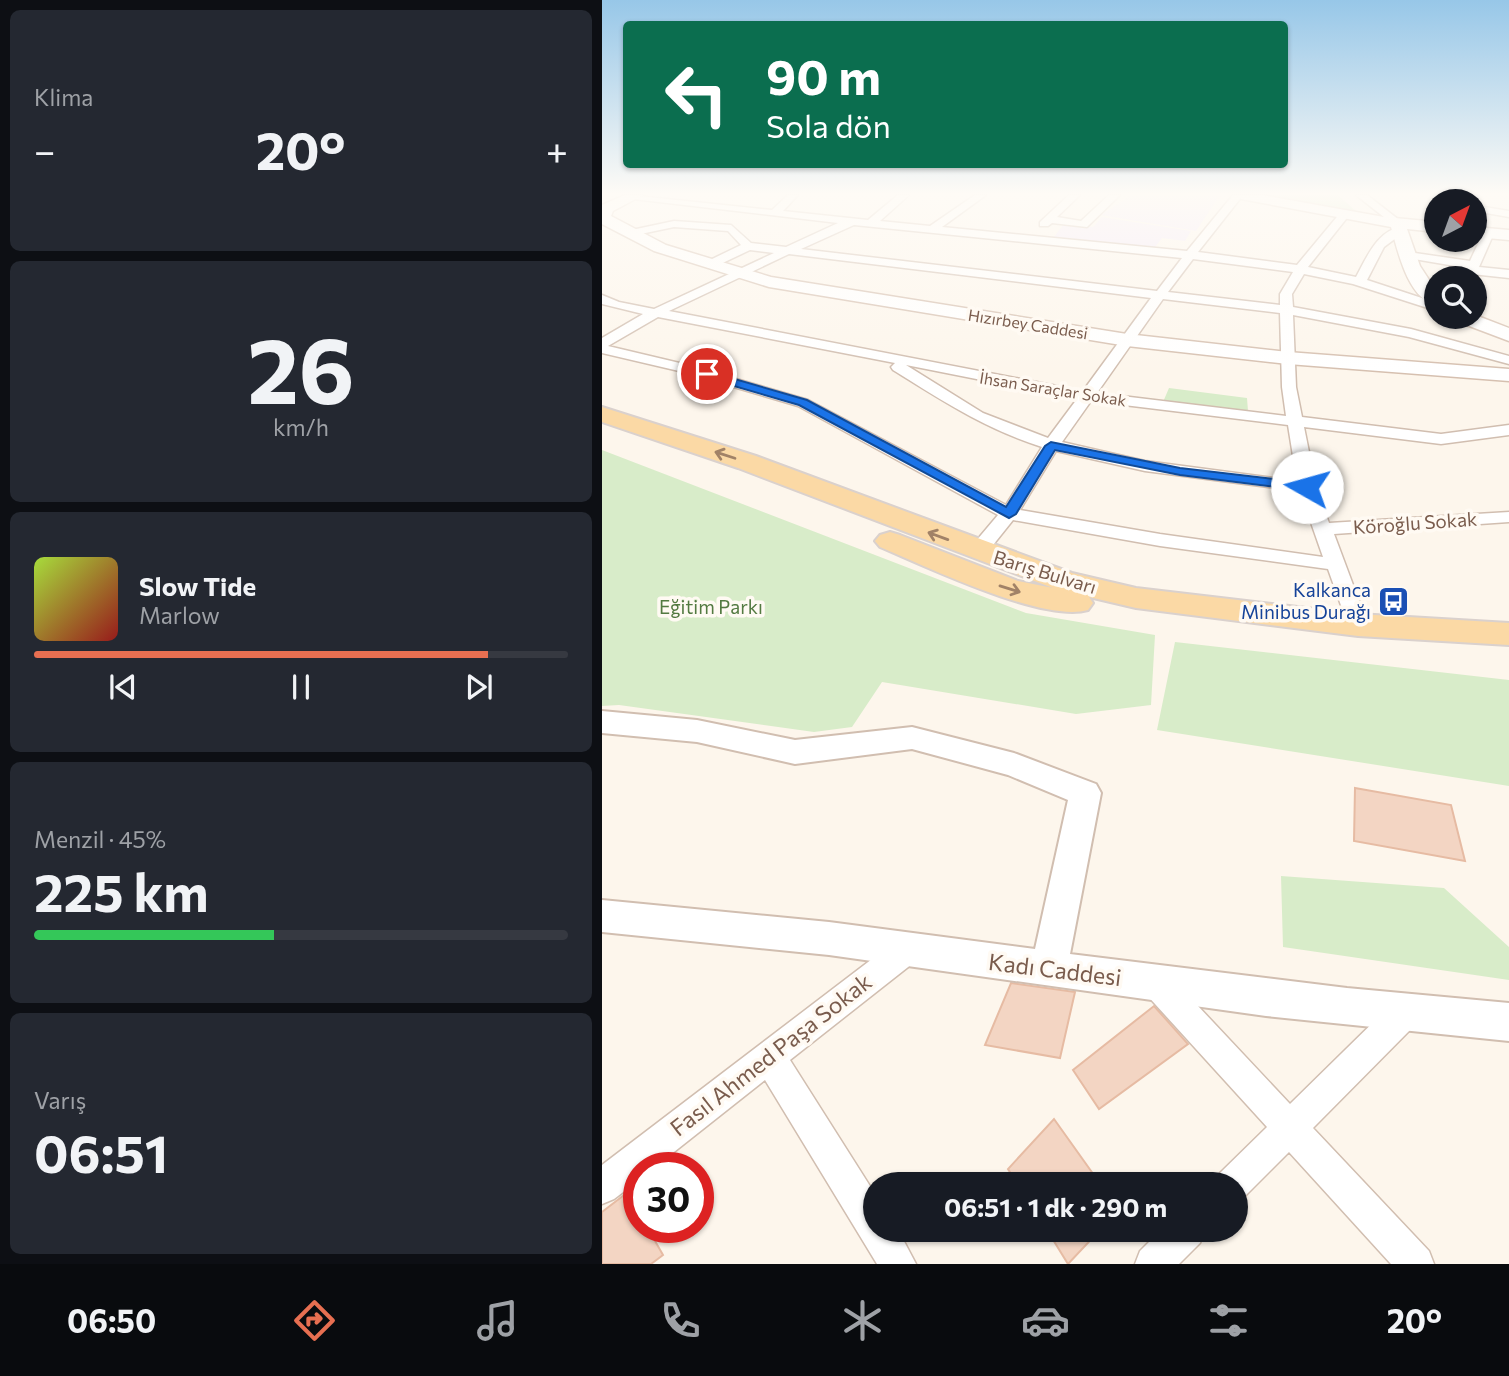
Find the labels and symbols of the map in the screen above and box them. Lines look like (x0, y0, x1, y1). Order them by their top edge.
north arrow (1424, 189, 1488, 252)
street label: Hızırbey Caddesi (967, 305, 1089, 342)
pin (677, 344, 737, 404)
street label: İhsan Saraçlar Sokak (978, 368, 1128, 410)
one-way arrow (715, 448, 737, 460)
position arrow (1270, 450, 1344, 524)
street label: Köroğlu Sokak (1352, 507, 1478, 538)
one-way arrow (927, 529, 949, 541)
street label: Barış Bulvarı (991, 545, 1099, 598)
place label: Kalkanca Minibus Durağı (1241, 578, 1371, 623)
one-way arrow (998, 583, 1020, 596)
bus stop icon: Kalkanca Minibus Durağı (1377, 584, 1411, 618)
park label: Eğitim Parkı (659, 595, 763, 618)
street label: Kadı Caddesi (987, 947, 1123, 991)
street label: Fasıl Ahmed Paşa Sokak (664, 967, 877, 1142)
speed limit sign: 30 (623, 1152, 714, 1243)

